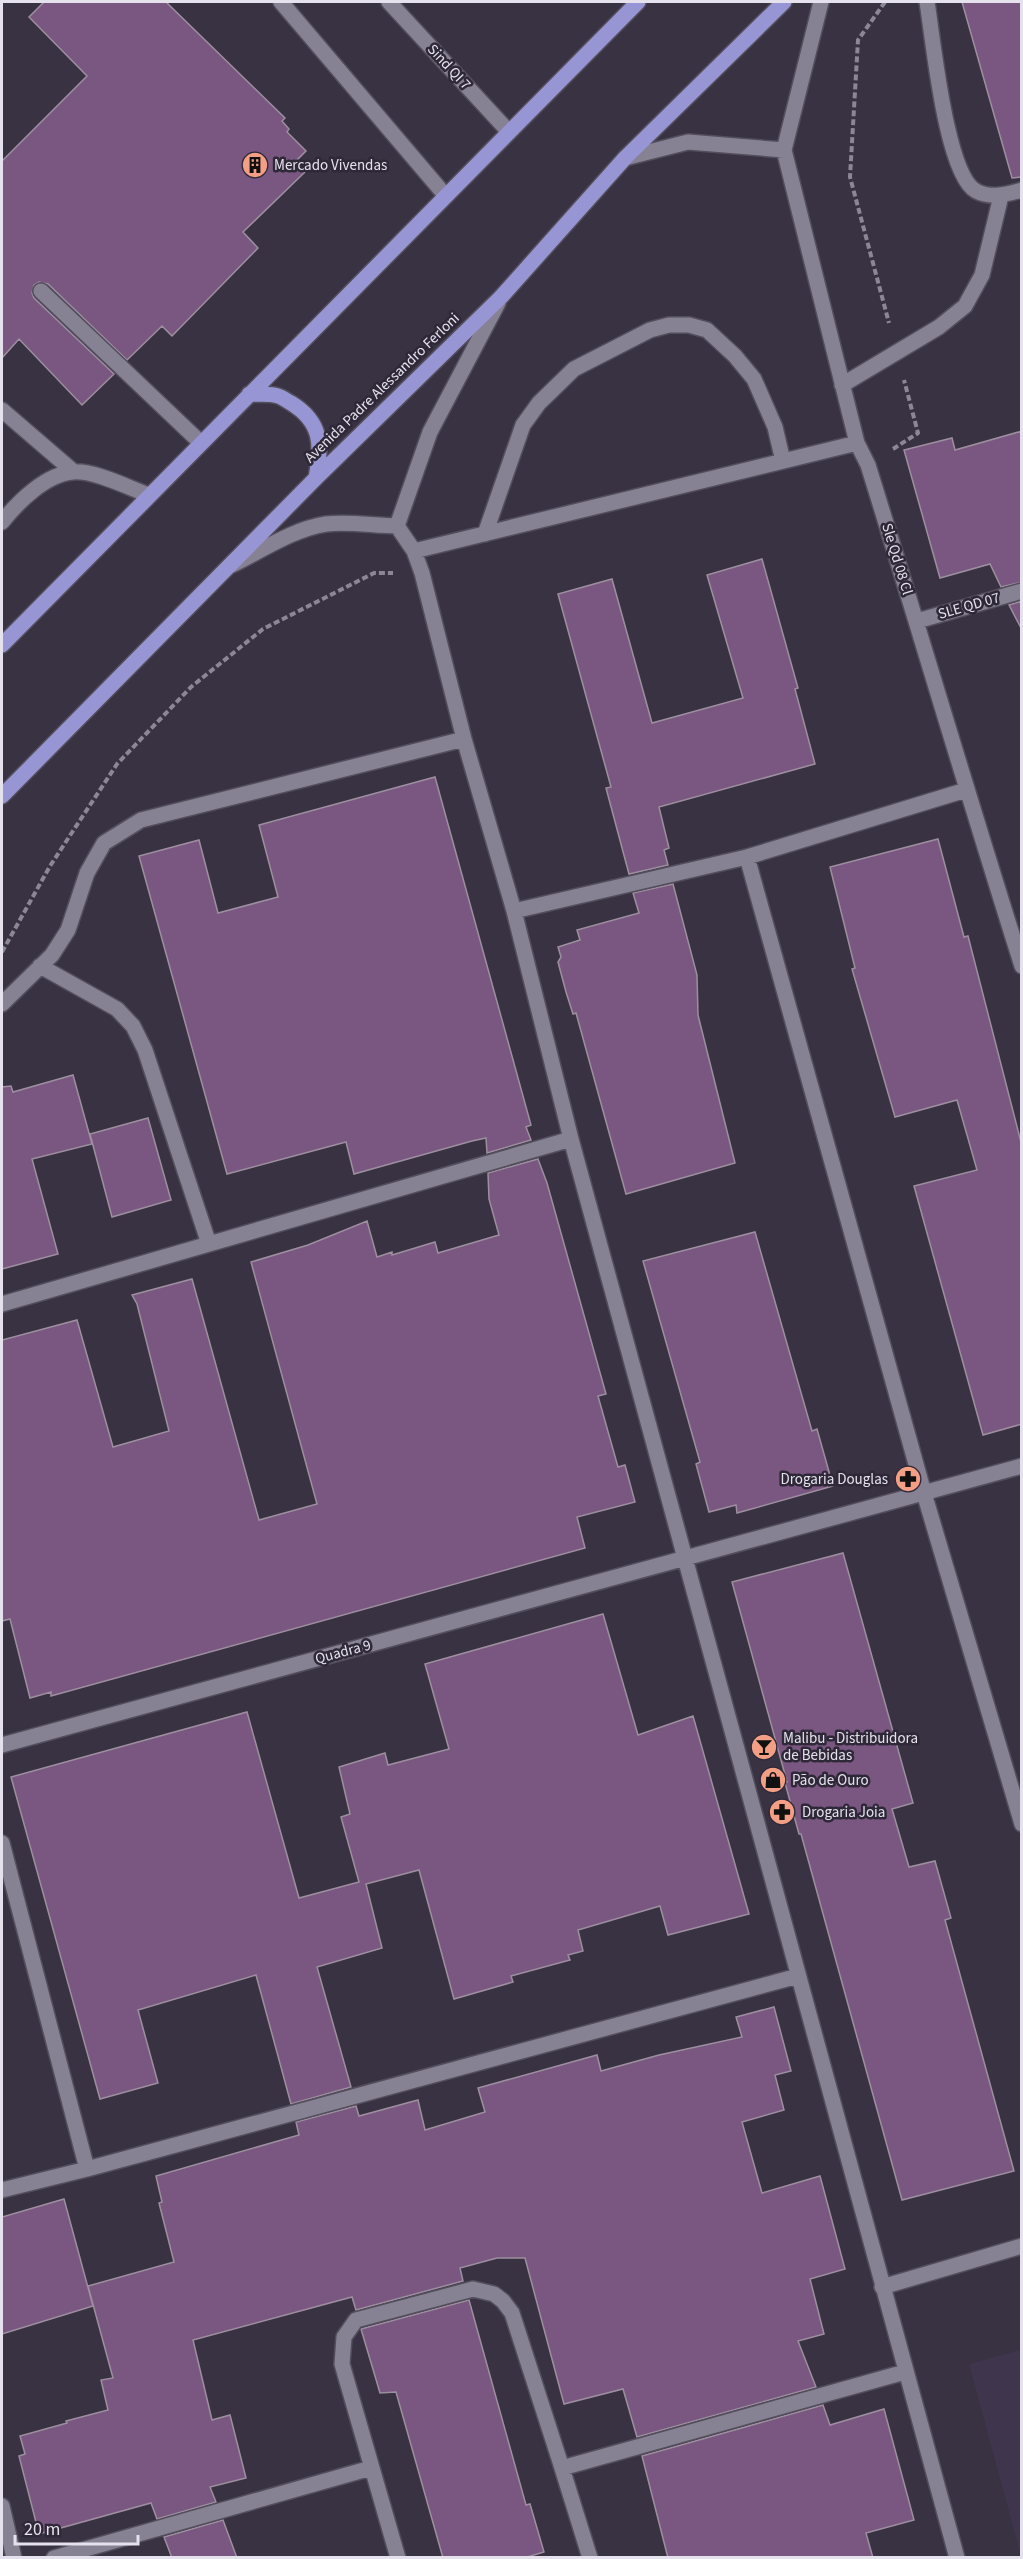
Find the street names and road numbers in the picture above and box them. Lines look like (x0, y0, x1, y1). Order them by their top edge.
street label: Sind QI 7 (422, 40, 476, 94)
street label: Avenida Padre Alessandro Ferloni (300, 308, 464, 468)
street label: Sle Qd 08 Cl (876, 521, 918, 598)
street label: SLE QD 07 (936, 587, 1002, 625)
street label: Quadra 9 (313, 1634, 373, 1670)

